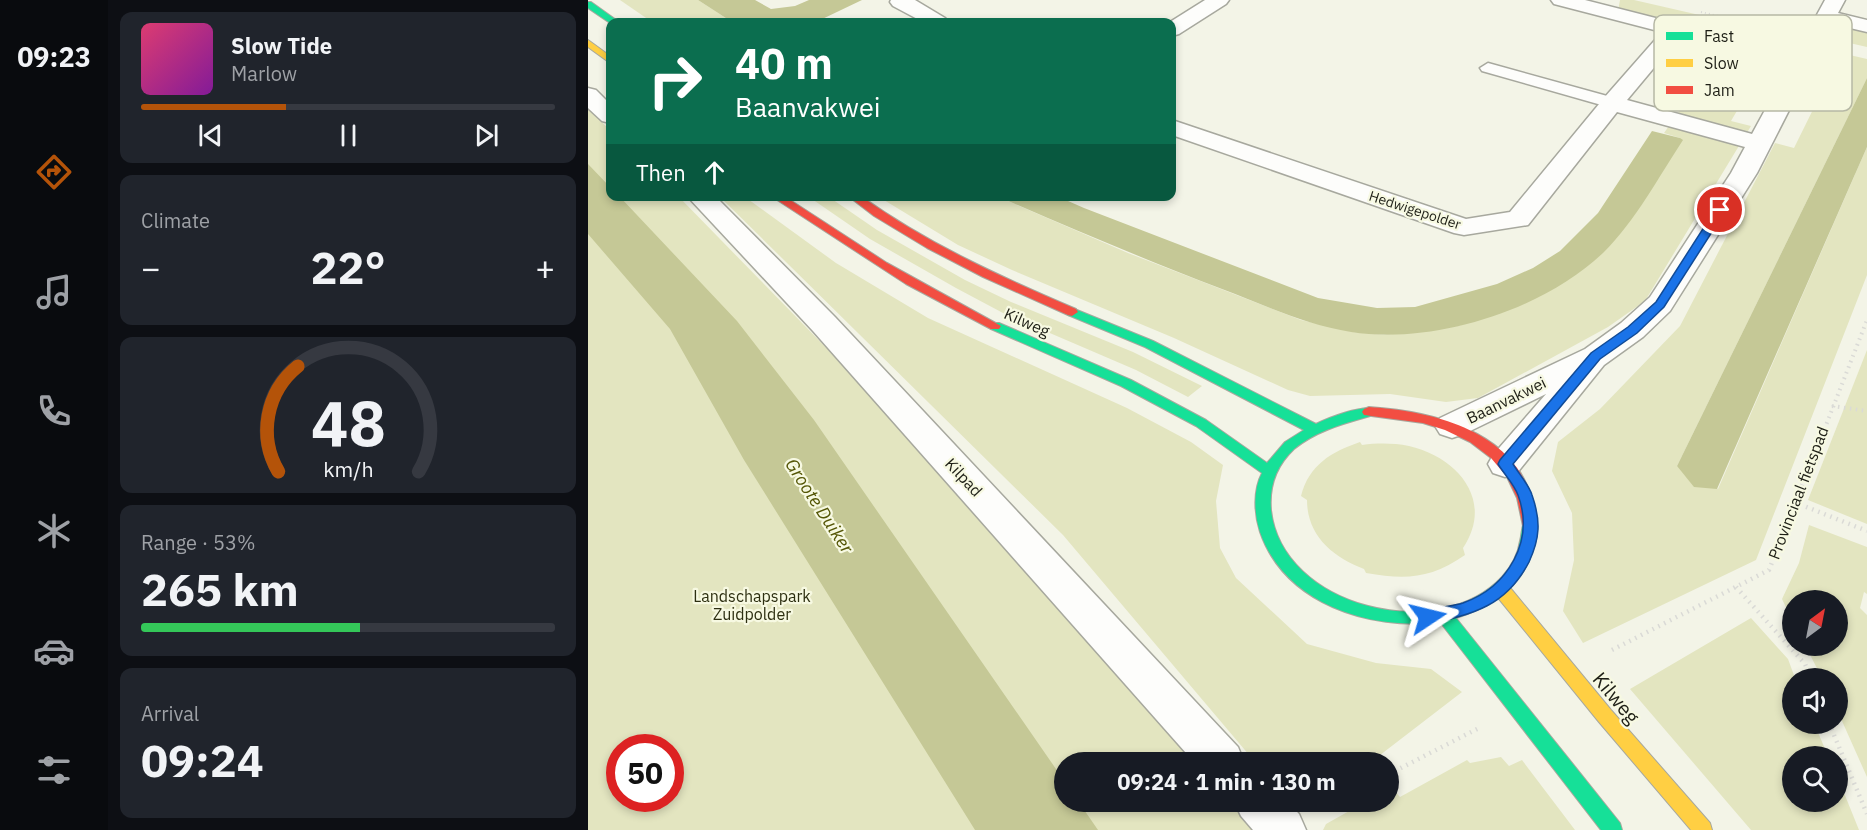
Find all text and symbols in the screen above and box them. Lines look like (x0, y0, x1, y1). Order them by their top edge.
legend (1654, 15, 1852, 111)
text: Fast (1704, 26, 1734, 46)
text: Slow Tide (231, 31, 332, 60)
text: 40 m (735, 36, 833, 91)
text: 09:23 (17, 39, 91, 74)
icon: right (636, 42, 714, 120)
text: Slow (1704, 53, 1739, 73)
text: Marlow (231, 60, 297, 87)
text: Jam (1704, 80, 1735, 100)
text: Baanvakwei (735, 89, 880, 124)
icon: previous (194, 119, 227, 152)
icon: pause (332, 119, 365, 152)
icon: next (470, 119, 503, 152)
icon: directions (33, 151, 75, 193)
icon: ahead (698, 156, 731, 189)
text: Then (636, 158, 686, 187)
pin (1694, 184, 1745, 235)
street label: Hedwigepolder (1367, 187, 1463, 233)
icon: arrive (1703, 193, 1736, 226)
text: Climate (141, 207, 210, 234)
text: 22° (310, 238, 386, 296)
text: − (141, 246, 161, 289)
text: + (535, 246, 555, 289)
icon: music (33, 271, 75, 313)
street label: Kilweg (1001, 303, 1053, 341)
street label: Baanvakwei (1463, 372, 1549, 428)
text: 48 (311, 382, 385, 463)
icon: phone (33, 390, 75, 432)
street label: Provinciaal fietspad (1763, 424, 1833, 562)
water label: Groote Duiker (780, 454, 859, 558)
street label: Kilpad (941, 454, 987, 500)
text: km/h (323, 455, 373, 483)
icon: climate (33, 510, 75, 552)
text: Range · 53% (141, 529, 256, 556)
text: 265 km (141, 560, 299, 618)
position arrow (1396, 585, 1460, 649)
park label: Landschapspark Zuidpolder (693, 586, 811, 624)
north arrow (1782, 590, 1848, 656)
map controls (1782, 590, 1848, 812)
icon: car (33, 630, 75, 672)
street label: Kilweg (1587, 666, 1646, 730)
button: sound (1782, 668, 1848, 734)
text: Arrival (141, 700, 199, 727)
text: 09:24 (141, 731, 264, 789)
speed limit sign: 50 (606, 734, 684, 812)
button: search (1782, 746, 1848, 812)
icon: filters (33, 749, 75, 791)
text: 09:24 · 1 min · 130 m (1117, 767, 1336, 796)

